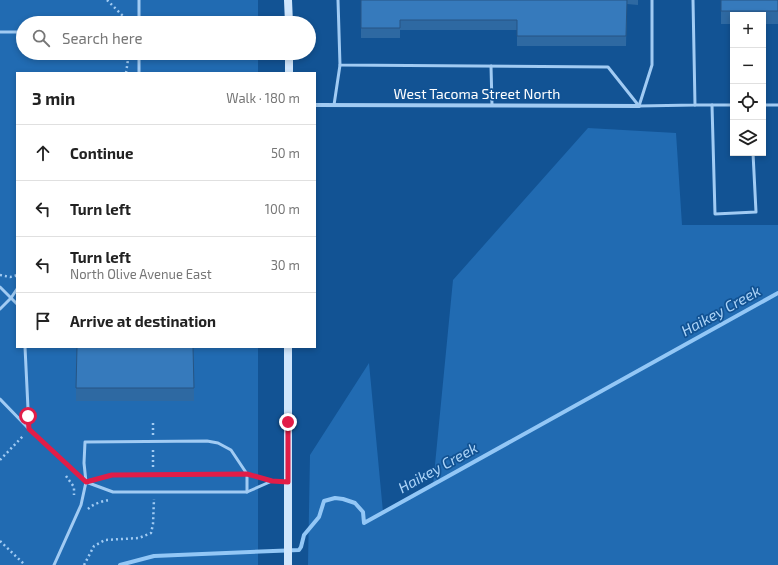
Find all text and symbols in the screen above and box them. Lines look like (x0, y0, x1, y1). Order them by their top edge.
map controls (730, 12, 766, 156)
button: + (730, 12, 766, 48)
search box (16, 16, 316, 60)
icon: search (30, 27, 52, 49)
text: Search here (62, 29, 143, 47)
button: − (730, 48, 766, 84)
button: locate (730, 84, 766, 120)
street label: West Tacoma Street North (394, 85, 560, 102)
text: 3 min (32, 88, 75, 108)
text: Walk · 180 m (226, 90, 300, 106)
button: layers (730, 120, 766, 156)
icon: ahead (32, 142, 54, 164)
text: Continue (70, 144, 133, 162)
text: 50 m (271, 145, 300, 161)
icon: left (32, 198, 54, 220)
text: Turn left (70, 200, 131, 218)
text: 100 m (265, 201, 300, 217)
text: Turn left (70, 248, 131, 266)
icon: left (32, 254, 54, 276)
text: 30 m (271, 257, 300, 273)
text: North Olive Avenue East (70, 266, 212, 282)
water label: Haikey Creek (678, 281, 764, 340)
icon: arrive (32, 310, 54, 332)
text: Arrive at destination (70, 312, 216, 330)
route start (19, 407, 37, 425)
route end (279, 413, 297, 431)
water label: Haikey Creek (395, 438, 481, 497)

